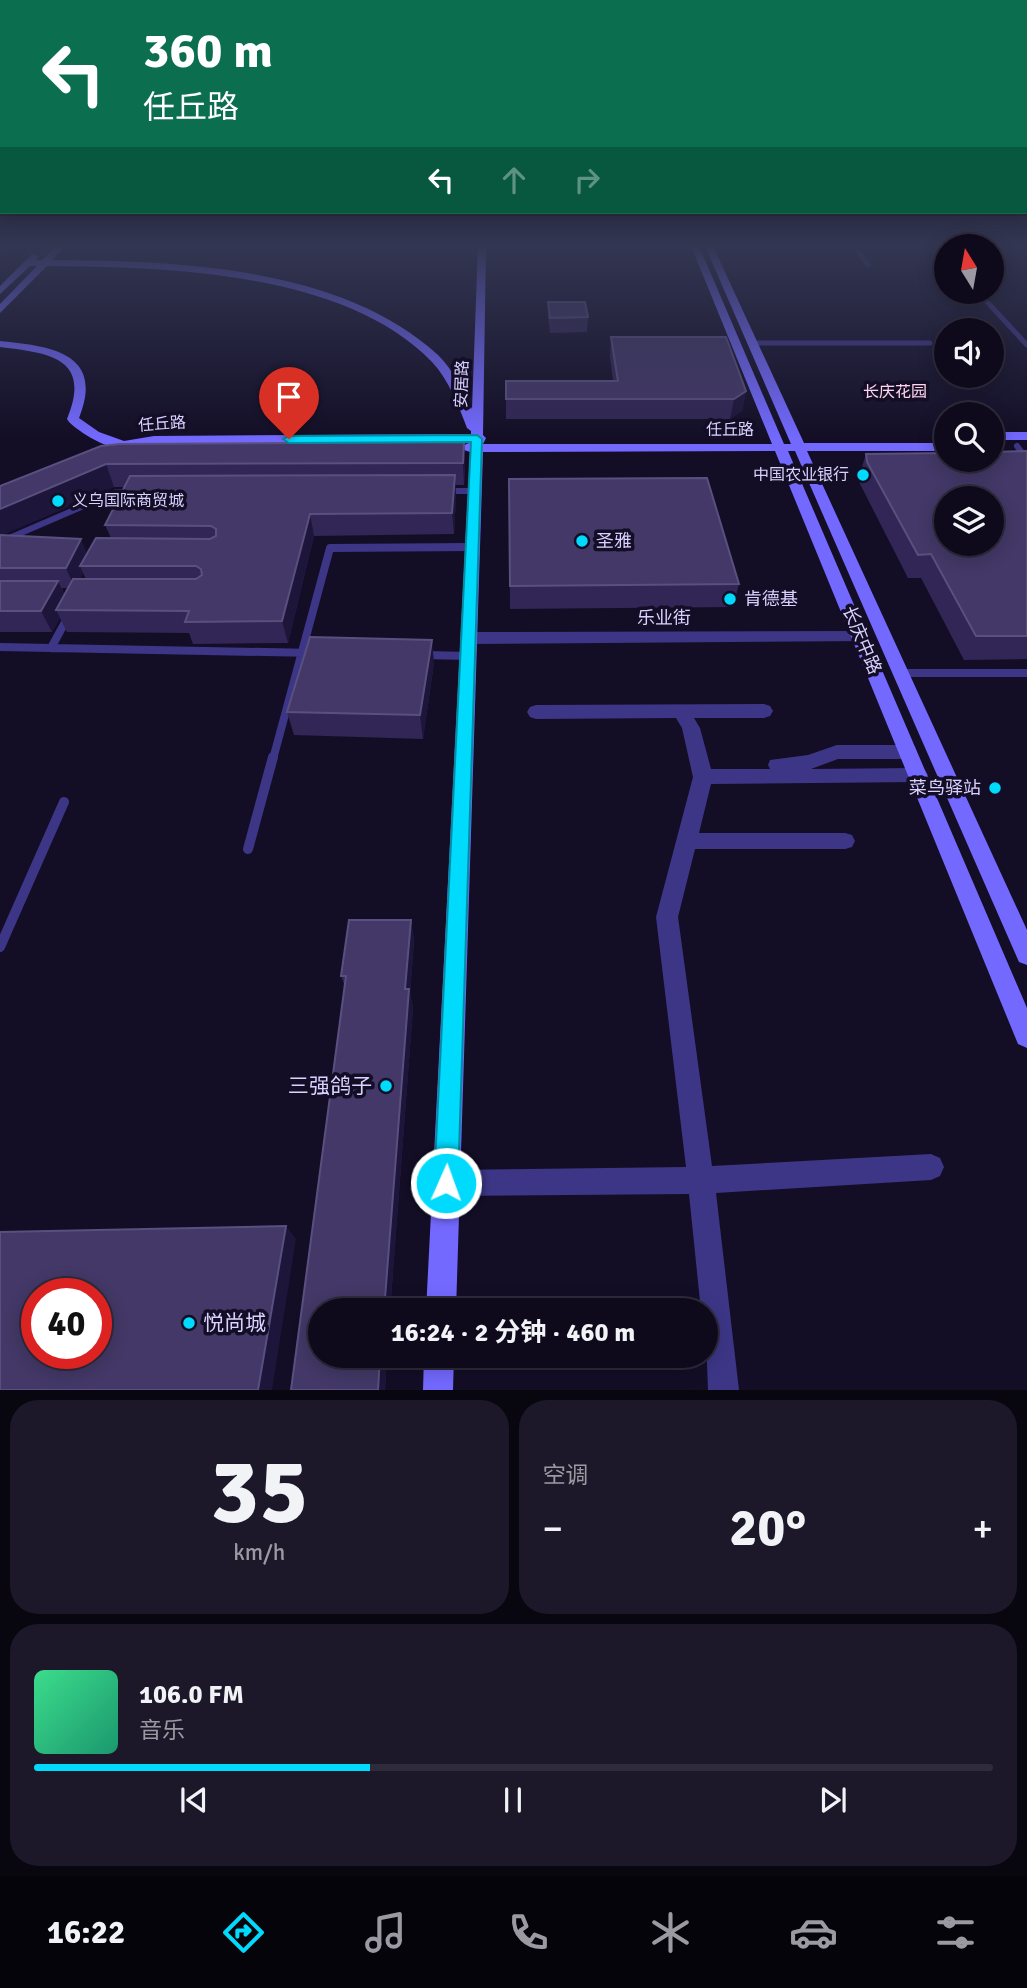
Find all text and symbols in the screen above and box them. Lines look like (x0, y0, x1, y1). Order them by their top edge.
text: 360 m (143, 21, 273, 81)
icon: left (28, 28, 119, 119)
text: 任丘路 (143, 88, 239, 127)
icon: left (422, 161, 460, 199)
icon: ahead (495, 161, 533, 199)
icon: right (568, 161, 606, 199)
north arrow (934, 234, 1004, 304)
map controls (934, 234, 1004, 556)
button: sound (934, 318, 1004, 388)
street label: 安居路 (451, 360, 473, 408)
pin (259, 367, 319, 439)
icon: arrive (270, 378, 308, 416)
district label: 长庆花园 (863, 382, 927, 402)
button: search (934, 402, 1004, 472)
street label: 任丘路 (137, 412, 187, 436)
street label: 任丘路 (706, 420, 754, 440)
place label: 中国农业银行 (753, 465, 849, 485)
marker: 中国农业银行 (855, 467, 871, 483)
button: layers (934, 486, 1004, 556)
place label: 义乌国际商贸城 (72, 491, 184, 511)
marker: 义乌国际商贸城 (50, 493, 66, 509)
place label: 圣雅 (596, 530, 632, 552)
marker: 圣雅 (574, 533, 590, 549)
place label: 肯德基 (744, 588, 798, 610)
marker: 肯德基 (722, 591, 738, 607)
street label: 长庆中路 (838, 603, 886, 677)
street label: 乐业街 (637, 607, 691, 629)
place label: 菜鸟驿站 (909, 777, 981, 799)
marker: 菜鸟驿站 (987, 780, 1003, 796)
place label: 三强鸽子 (288, 1073, 372, 1099)
marker: 三强鸽子 (378, 1078, 394, 1094)
position arrow (409, 1146, 483, 1220)
speed limit sign: 40 (21, 1278, 112, 1369)
place label: 悦尚城 (203, 1310, 266, 1336)
marker: 悦尚城 (181, 1315, 197, 1331)
text: 16:24 · 2 分钟 · 460 m (391, 1317, 635, 1349)
text: 35 (210, 1436, 308, 1549)
text: 空调 (543, 1461, 589, 1490)
text: 20° (729, 1496, 806, 1560)
text: − (543, 1505, 563, 1552)
text: + (972, 1505, 993, 1552)
text: km/h (233, 1538, 285, 1567)
text: 106.0 FM (139, 1679, 244, 1711)
text: 音乐 (139, 1716, 185, 1745)
icon: previous (175, 1781, 213, 1819)
icon: pause (494, 1781, 532, 1819)
icon: next (814, 1781, 852, 1819)
icon: directions (219, 1908, 268, 1957)
icon: music (361, 1908, 410, 1957)
icon: phone (504, 1908, 553, 1957)
icon: climate (646, 1908, 695, 1957)
icon: car (789, 1908, 838, 1957)
icon: filters (931, 1908, 980, 1957)
text: 16:22 (47, 1913, 125, 1952)

